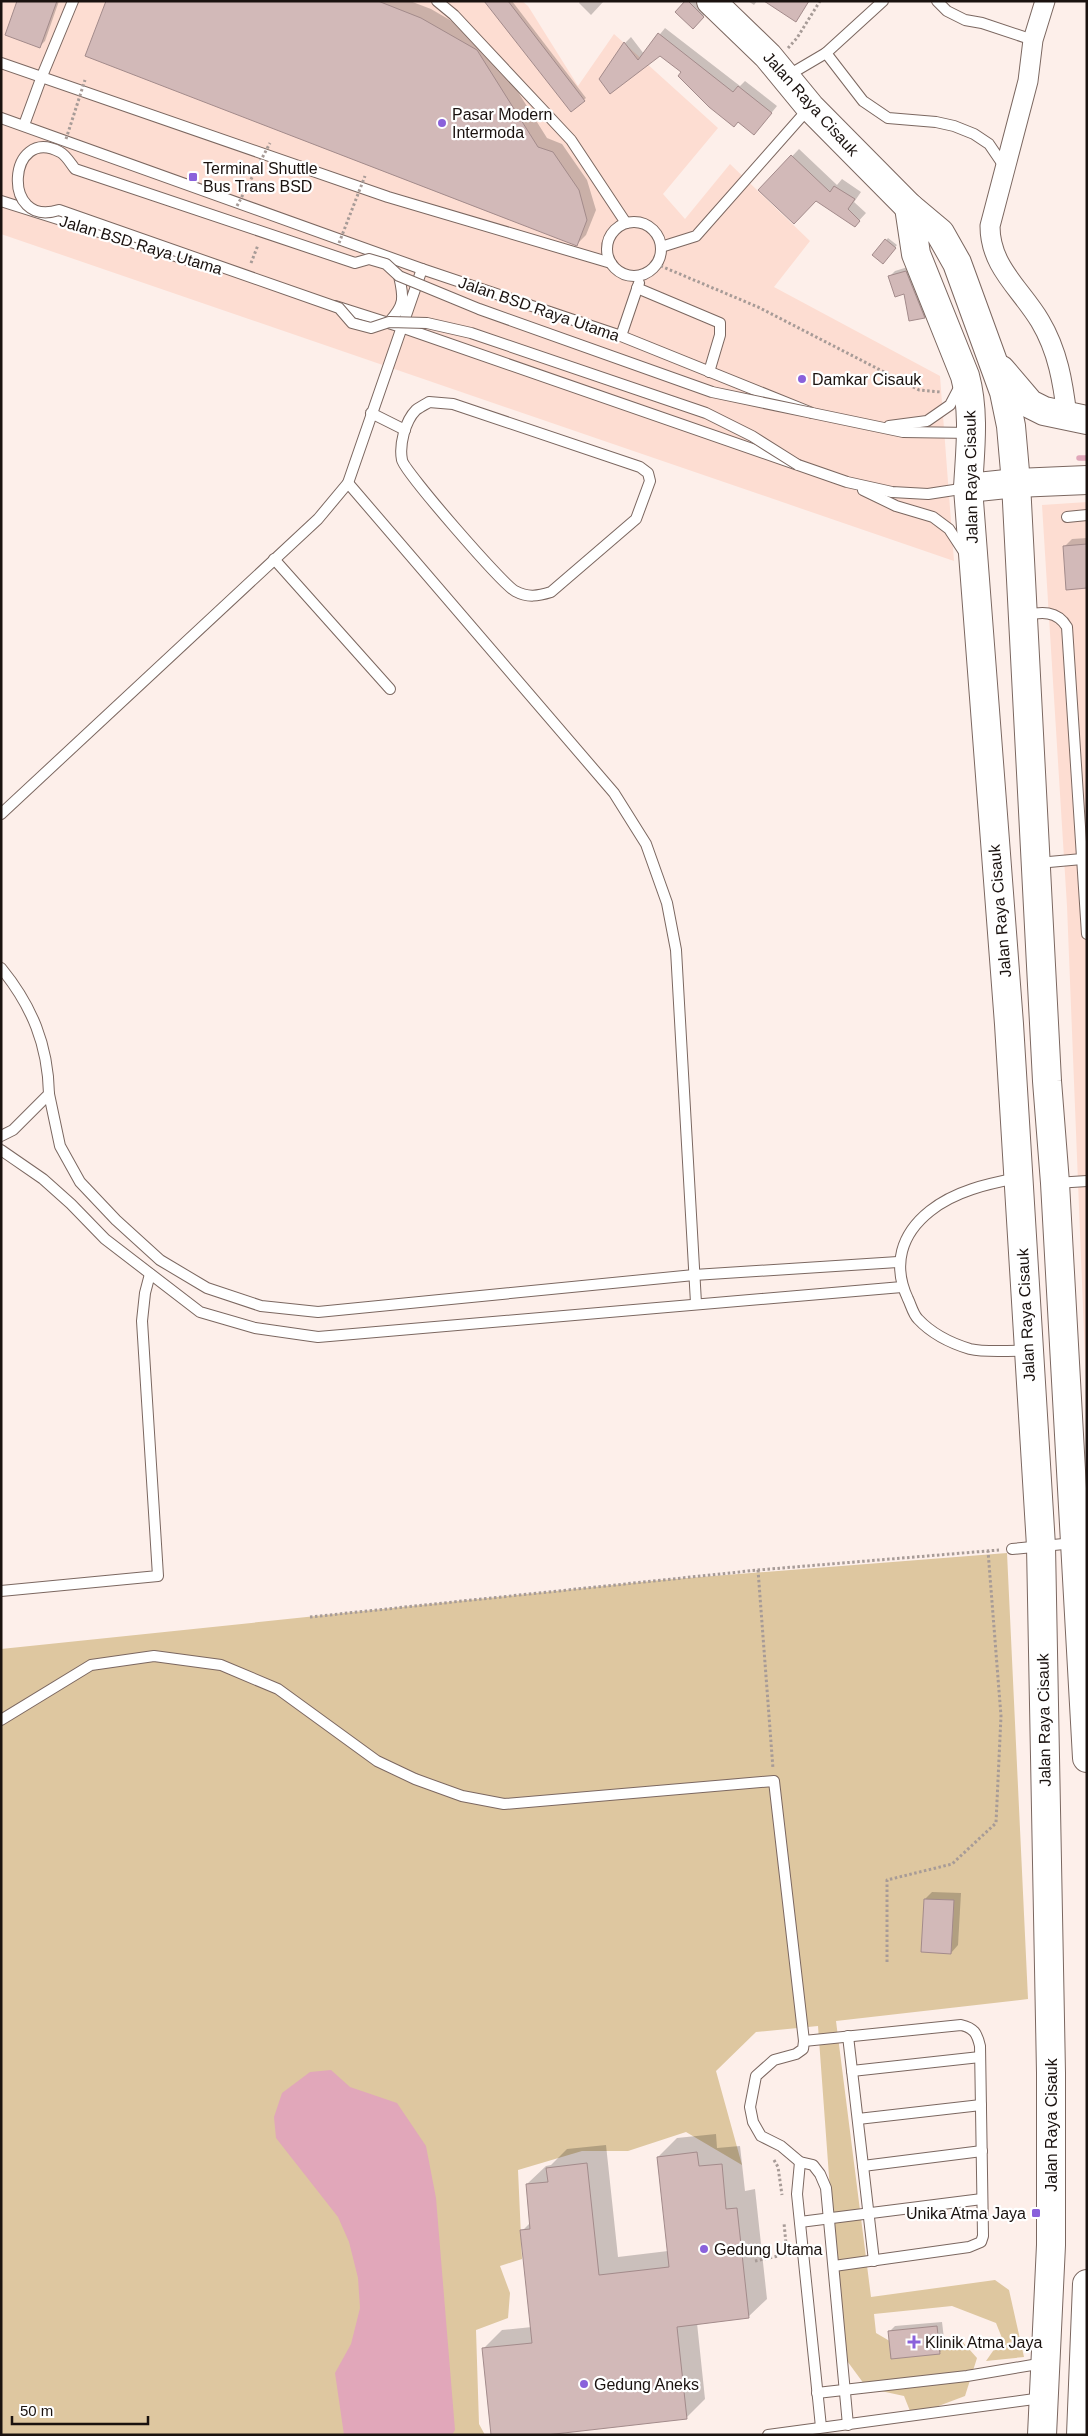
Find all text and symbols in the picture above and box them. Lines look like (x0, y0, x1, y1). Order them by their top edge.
street label: Jalan Raya Cisauk (760, 49, 863, 160)
place label: Pasar Modern Intermoda (452, 106, 553, 141)
marker: Pasar Modern Intermoda (436, 117, 448, 129)
place label: Terminal Shuttle Bus Trans BSD (203, 160, 318, 195)
marker: Terminal Shuttle Bus Trans BSD (187, 171, 199, 183)
street label: Jalan BSD Raya Utama (58, 212, 224, 278)
street label: Jalan BSD Raya Utama (456, 273, 622, 345)
place label: Damkar Cisauk (812, 371, 922, 388)
marker: Damkar Cisauk (796, 373, 808, 385)
street label: Jalan Raya Cisauk (961, 409, 981, 544)
street label: Jalan Raya Cisauk (986, 843, 1014, 978)
street label: Jalan Raya Cisauk (1014, 1247, 1038, 1382)
street label: Jalan Raya Cisauk (1034, 1652, 1054, 1787)
street label: Jalan Raya Cisauk (1043, 2057, 1060, 2192)
place label: Unika Atma Jaya (906, 2205, 1026, 2222)
marker: Unika Atma Jaya (1030, 2207, 1042, 2219)
place label: Gedung Utama (714, 2241, 823, 2258)
marker: Gedung Utama (698, 2243, 710, 2255)
place label: Klinik Atma Jaya (925, 2334, 1042, 2351)
marker: Klinik Atma Jaya (907, 2335, 921, 2349)
place label: Gedung Aneks (594, 2376, 699, 2393)
marker: Gedung Aneks (578, 2378, 590, 2390)
scale bar (12, 2394, 149, 2426)
text: 50 m (20, 2402, 53, 2419)

